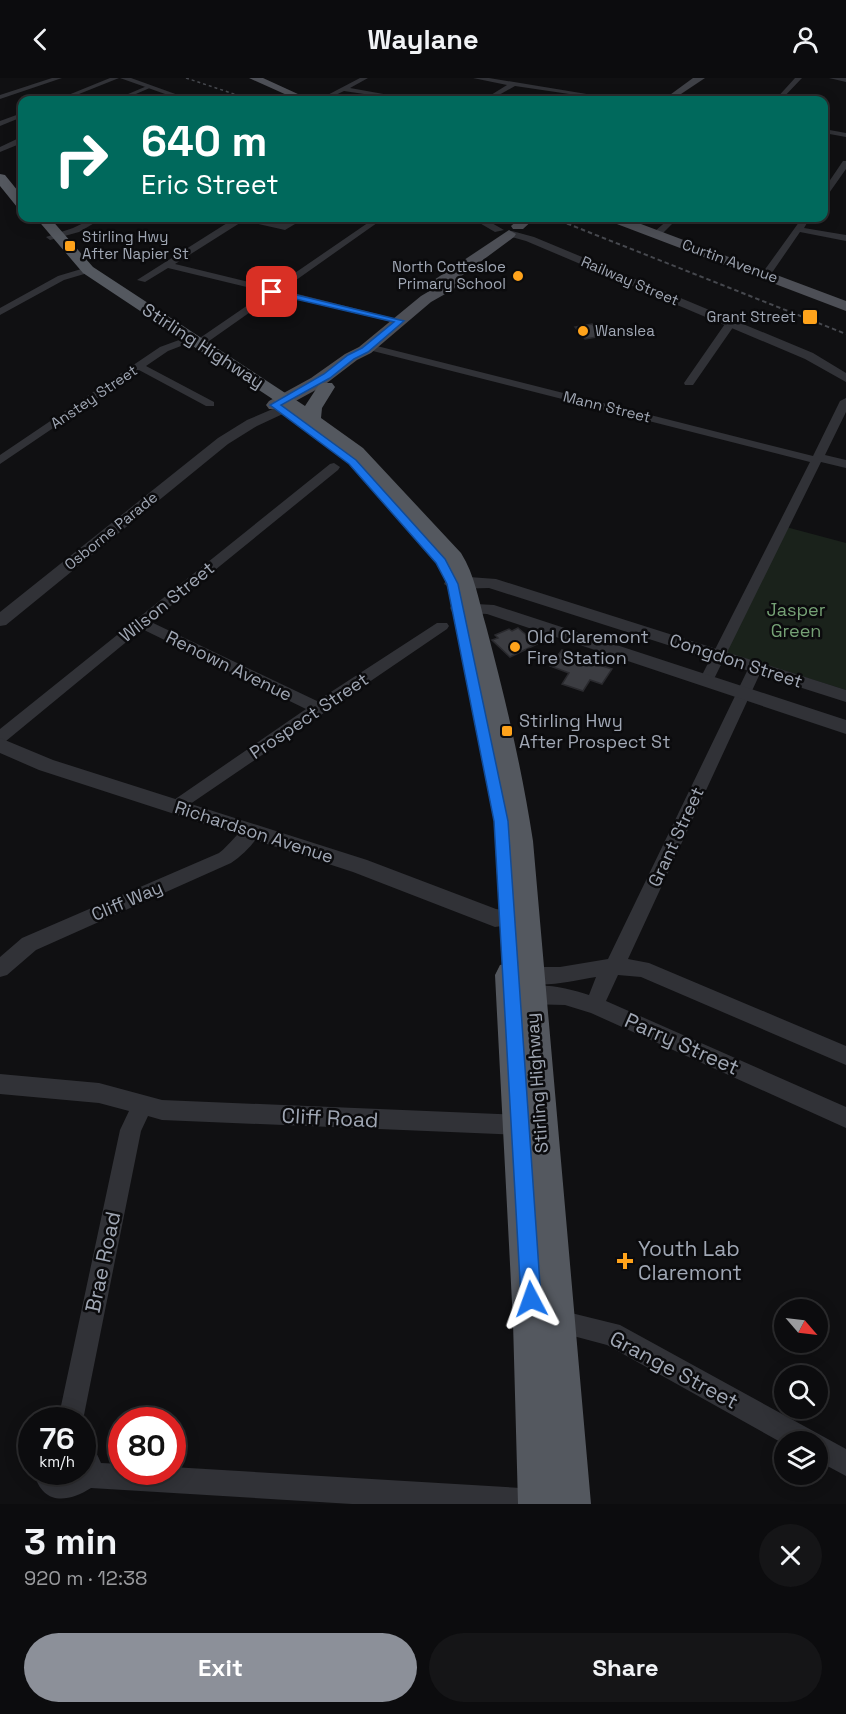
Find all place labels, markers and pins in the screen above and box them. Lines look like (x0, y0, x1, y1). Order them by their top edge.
place label: Stirling Hwy After Napier St (82, 227, 189, 263)
marker: Stirling Hwy After Napier St (63, 239, 77, 253)
place label: North Cottesloe Primary School (392, 257, 506, 293)
pin (246, 266, 297, 317)
marker: North Cottesloe Primary School (511, 269, 525, 283)
place label: Grant Street (706, 307, 796, 326)
marker: Grant Street (801, 308, 819, 326)
place label: Wanslea (595, 321, 655, 340)
marker: Wanslea (576, 324, 590, 338)
place label: Old Claremont Fire Station (527, 625, 649, 669)
marker: Old Claremont Fire Station (508, 640, 522, 654)
place label: Stirling Hwy After Prospect St (519, 709, 670, 753)
marker: Stirling Hwy After Prospect St (500, 724, 514, 738)
place label: Youth Lab Claremont (638, 1235, 742, 1286)
marker: Youth Lab Claremont (616, 1252, 634, 1270)

